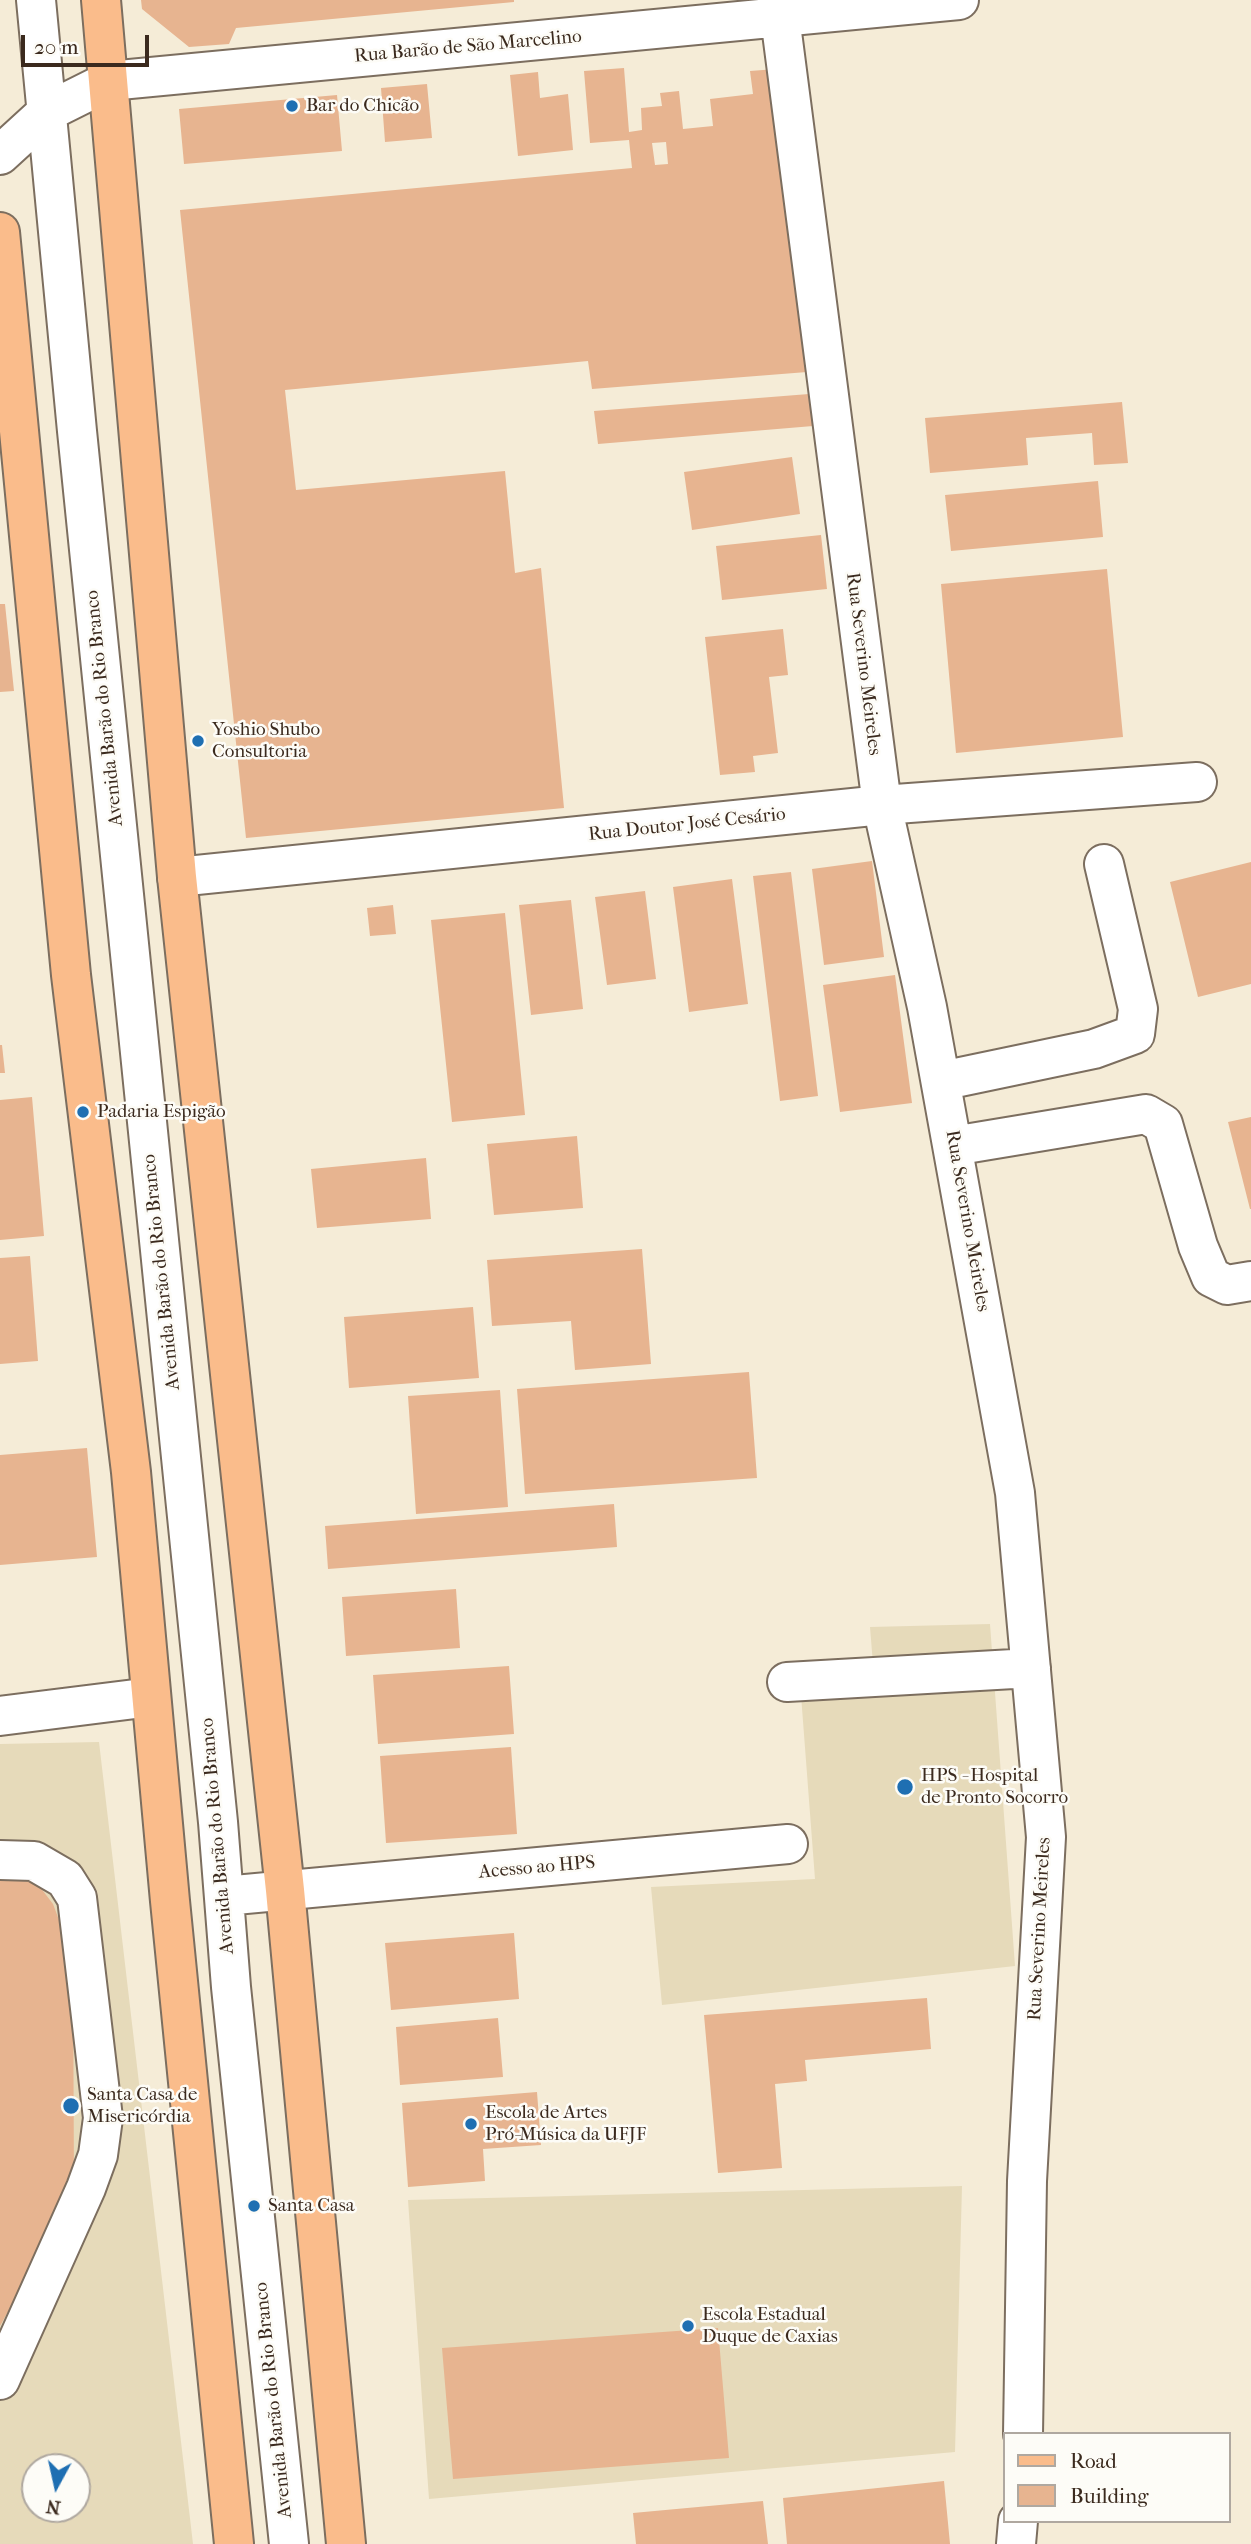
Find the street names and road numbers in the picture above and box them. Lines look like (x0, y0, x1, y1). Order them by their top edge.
street label: Rua Barão de São Marcelino (353, 26, 583, 68)
street label: Rua Severino Meireles (840, 571, 886, 757)
street label: Avenida Barão do Rio Branco (81, 589, 129, 827)
street label: Rua Doutor José Cesário (587, 803, 787, 847)
street label: Rua Severino Meireles (940, 1128, 994, 1314)
street label: Avenida Barão do Rio Branco (138, 1153, 186, 1391)
street label: Avenida Barão do Rio Branco (196, 1717, 240, 1955)
street label: Rua Severino Meireles (1024, 1837, 1056, 2021)
street label: Acesso ao HPS (478, 1852, 596, 1884)
street label: Avenida Barão do Rio Branco (250, 2281, 298, 2519)

